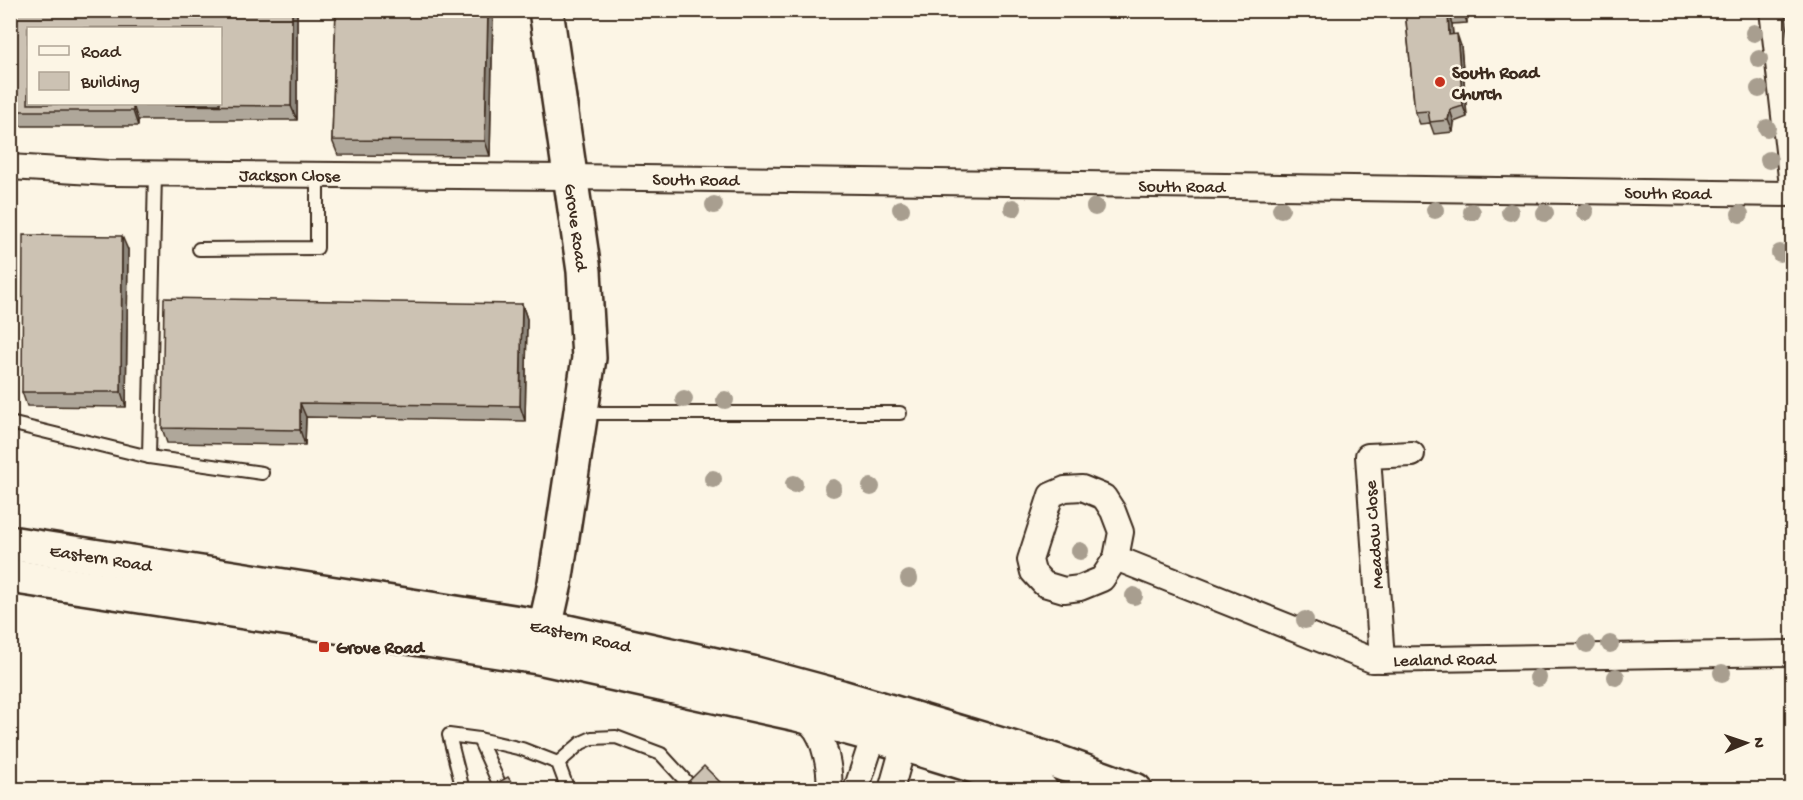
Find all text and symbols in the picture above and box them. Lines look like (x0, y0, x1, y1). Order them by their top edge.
legend (27, 27, 222, 105)
text: Road (81, 43, 122, 64)
place label: South Road Church (1451, 64, 1541, 106)
text: Building (80, 73, 140, 94)
marker: South Road Church (1433, 75, 1447, 89)
street label: Jackson Close (239, 166, 341, 188)
street label: South Road (652, 170, 741, 192)
street label: South Road (1138, 177, 1227, 199)
street label: Grove Road (558, 182, 591, 274)
street label: South Road (1624, 184, 1713, 206)
street label: Meadow Close (1361, 479, 1390, 590)
street label: Eastern Road (48, 541, 154, 578)
street label: Eastern Road (528, 617, 634, 659)
place label: Grove Road (336, 639, 426, 660)
marker: Grove Road (317, 640, 331, 654)
street label: Lealand Road (1393, 650, 1497, 673)
north arrow (1716, 713, 1776, 773)
text: N (1748, 737, 1767, 749)

